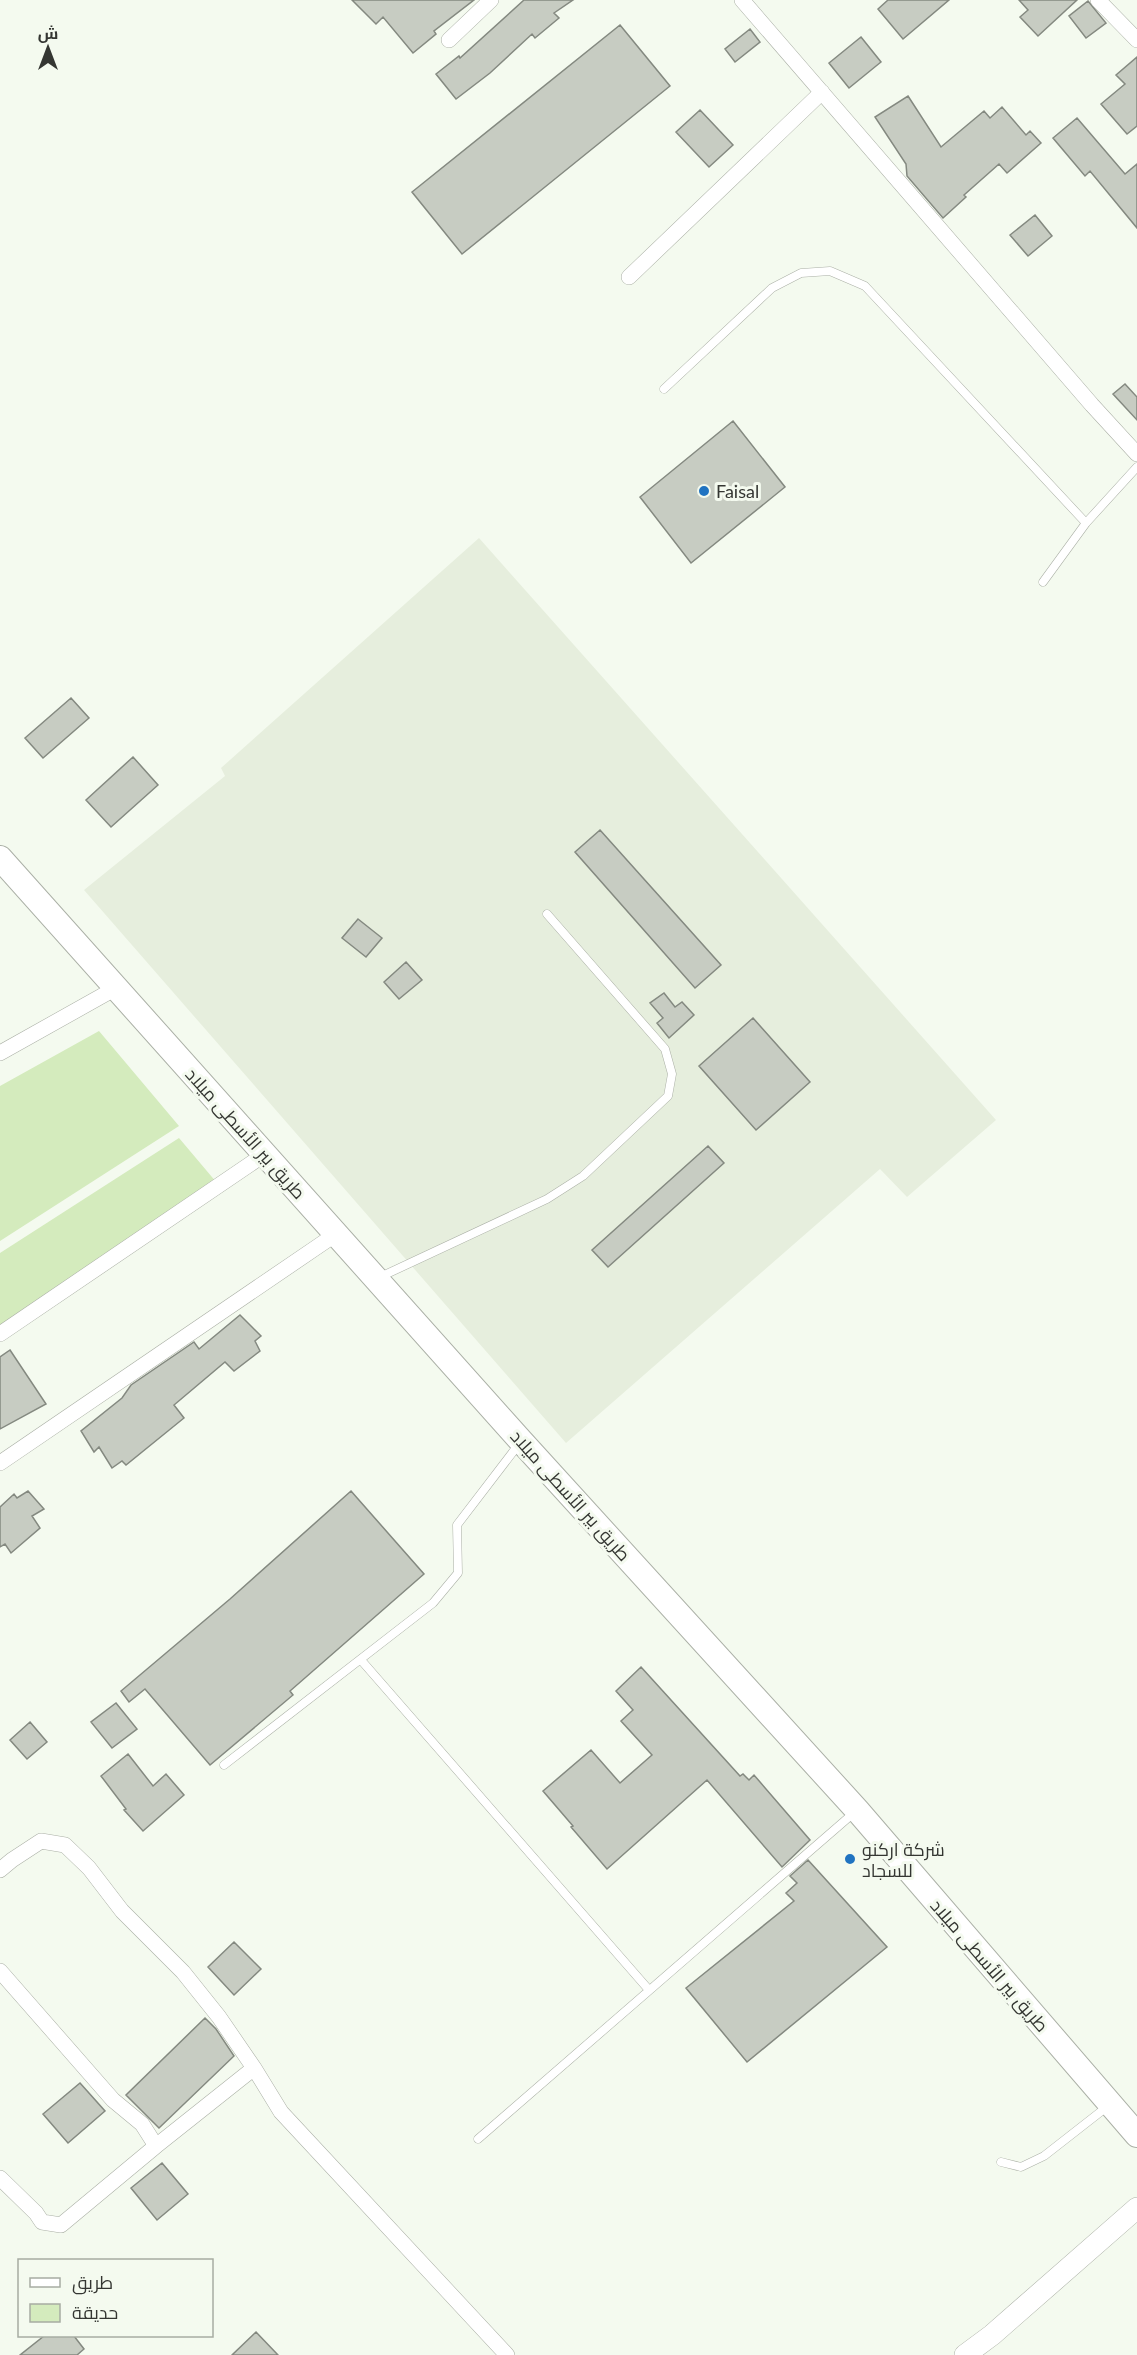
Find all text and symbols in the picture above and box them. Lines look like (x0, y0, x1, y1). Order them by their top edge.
north arrow (18, 18, 78, 78)
text: ش (38, 23, 58, 43)
place label: Faisal (716, 480, 759, 502)
marker: Faisal (697, 484, 711, 498)
street label: طريق بير الأسطى ميلاد (180, 1063, 311, 1204)
street label: طريق بير الأسطى ميلاد (505, 1425, 636, 1566)
place label: شركة اركنو للسجاد (862, 1838, 945, 1881)
marker: شركة اركنو للسجاد (843, 1852, 857, 1866)
street label: طريق بير الأسطى ميلاد (925, 1894, 1054, 2037)
legend (18, 2259, 213, 2337)
text: طريق (72, 2271, 113, 2295)
text: حديقة (72, 2301, 118, 2323)

